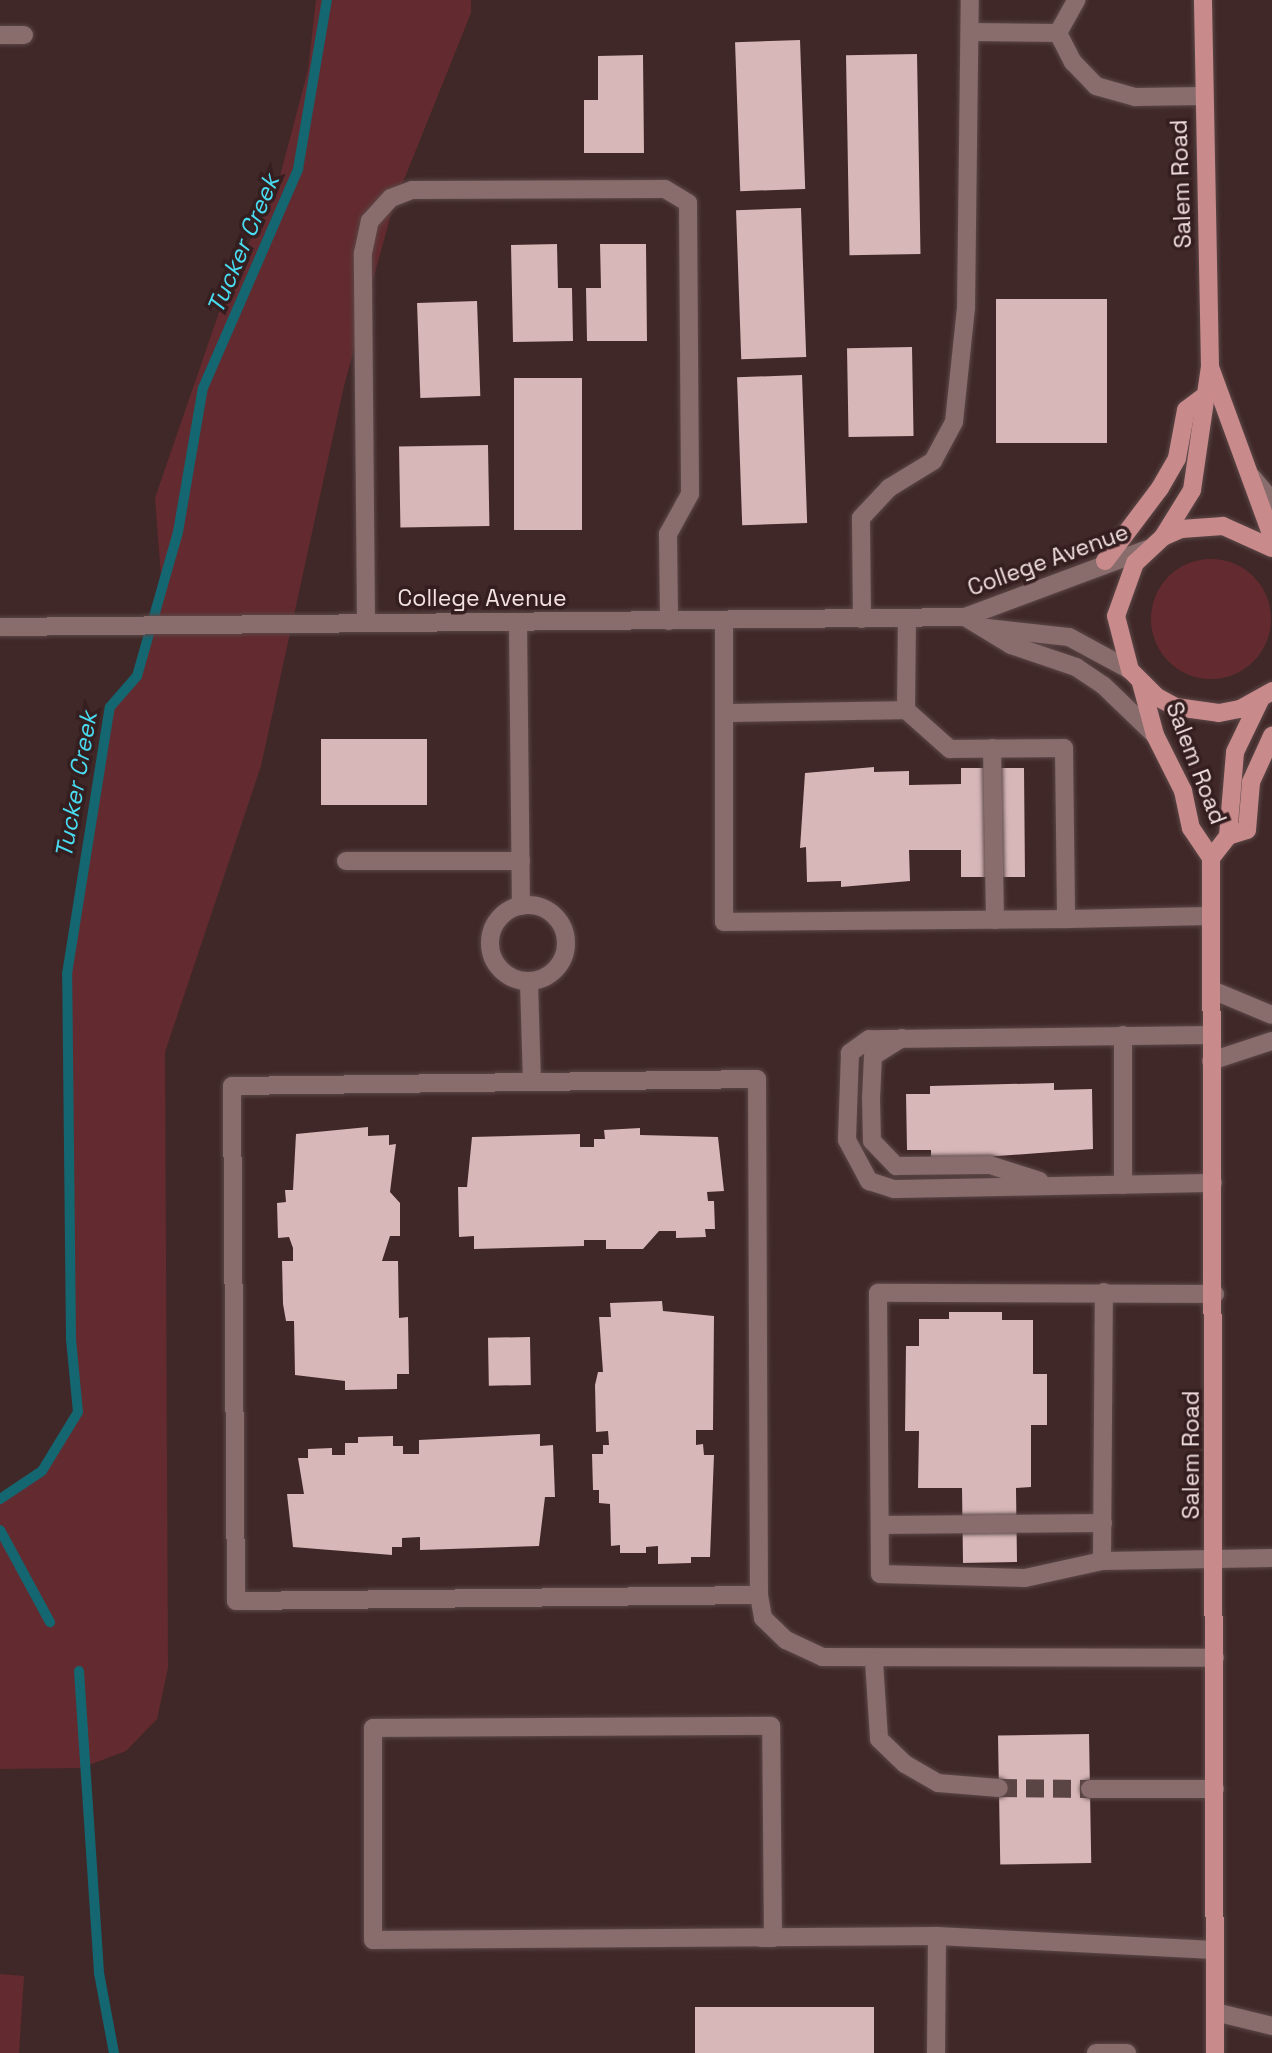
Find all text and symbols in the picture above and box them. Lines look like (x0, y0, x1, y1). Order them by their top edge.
street label: Salem Road (1165, 119, 1197, 249)
water label: Tucker Creek (201, 170, 285, 318)
street label: College Avenue (964, 518, 1132, 602)
street label: College Avenue (397, 584, 567, 612)
street label: Salem Road (1160, 698, 1232, 828)
water label: Tucker Creek (49, 709, 103, 861)
street label: Salem Road (1177, 1391, 1205, 1519)

